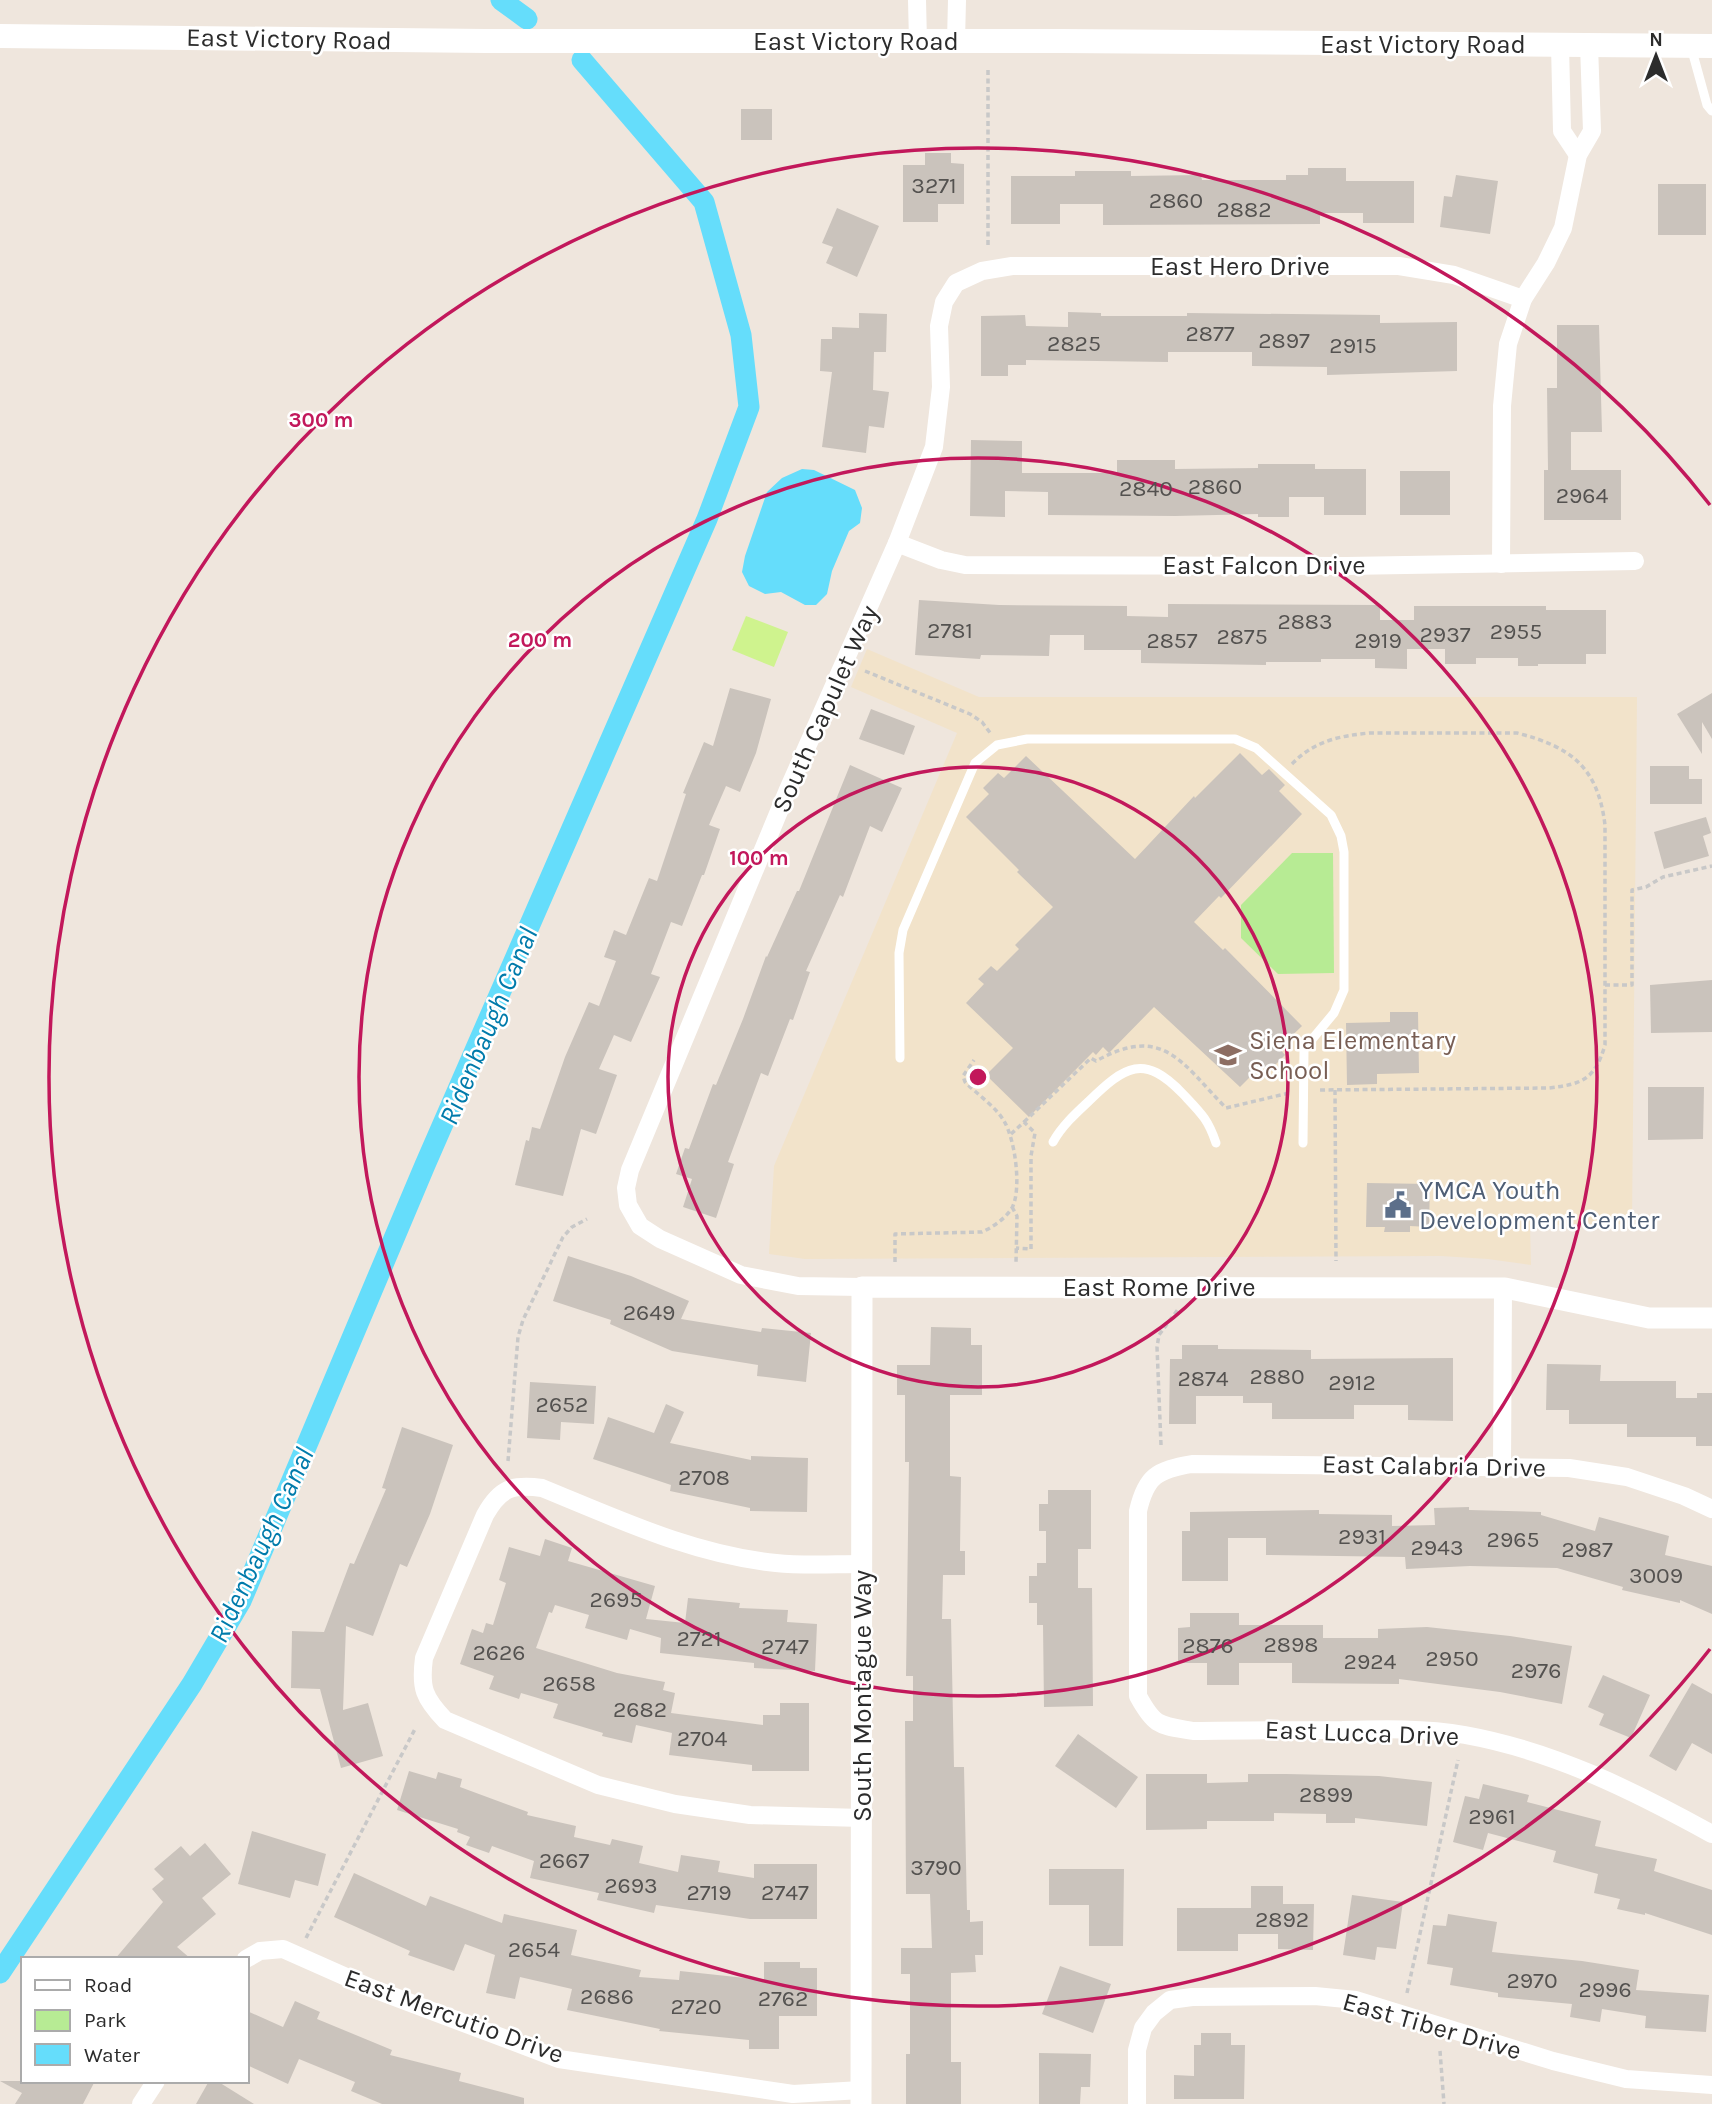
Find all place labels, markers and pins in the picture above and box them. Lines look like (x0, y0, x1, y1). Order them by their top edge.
place label: Siena Elementary School (1249, 1025, 1456, 1086)
school or university icon: Siena Elementary School (1213, 1040, 1243, 1070)
centre of rings (966, 1065, 990, 1089)
place label: YMCA Youth Development Center (1419, 1175, 1660, 1236)
public building icon: YMCA Youth Development Center (1383, 1190, 1413, 1220)

